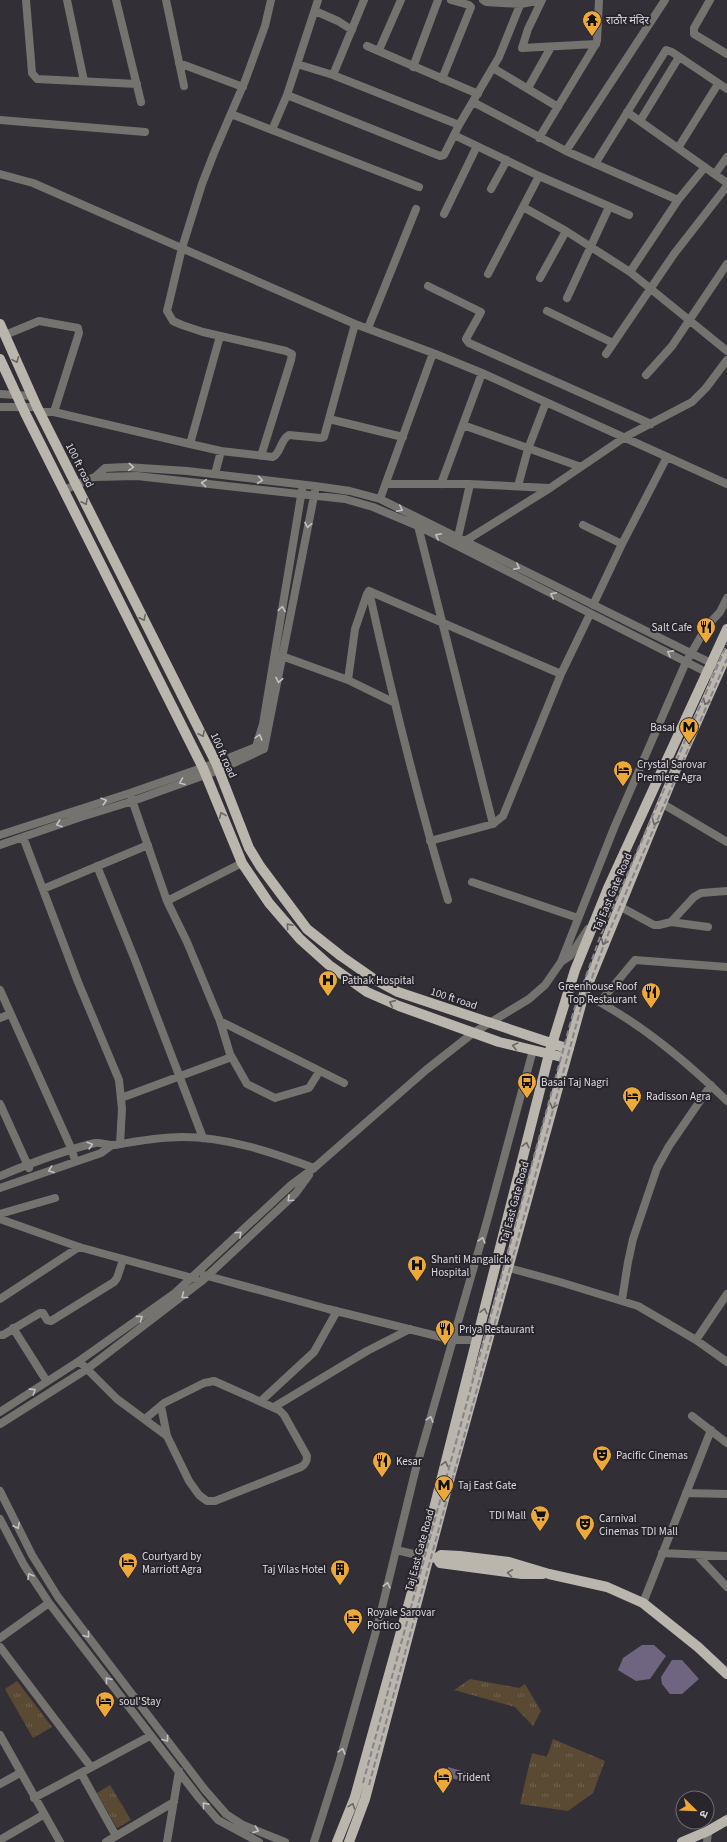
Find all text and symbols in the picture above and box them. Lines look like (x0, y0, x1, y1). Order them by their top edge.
temple icon: राठौर मंदिर (581, 9, 603, 37)
place label: राठौर मंदिर (606, 13, 650, 28)
one-way arrow (11, 356, 19, 363)
street label: 100 ft road (62, 440, 97, 490)
one-way arrow (128, 463, 134, 472)
one-way arrow (257, 475, 263, 484)
one-way arrow (201, 479, 207, 488)
one-way arrow (80, 498, 88, 505)
one-way arrow (396, 504, 403, 512)
one-way arrow (305, 522, 313, 528)
one-way arrow (434, 533, 442, 540)
one-way arrow (512, 562, 520, 569)
one-way arrow (550, 592, 557, 600)
one-way arrow (277, 606, 286, 612)
one-way arrow (138, 614, 146, 622)
restaurant icon: Salt Cafe (695, 616, 717, 644)
place label: Salt Cafe (651, 620, 693, 635)
one-way arrow (667, 650, 674, 657)
one-way arrow (275, 677, 284, 683)
one-way arrow (702, 699, 710, 706)
metro station icon: Basai (678, 716, 700, 744)
place label: Basai (650, 720, 675, 735)
one-way arrow (197, 730, 205, 738)
street label: 100 ft road (207, 730, 240, 780)
one-way arrow (254, 734, 263, 741)
place label: Crystal Sarovar Premiere Agra (637, 757, 706, 785)
hotel icon: Crystal Sarovar Premiere Agra (612, 759, 634, 787)
one-way arrow (178, 778, 185, 786)
one-way arrow (100, 798, 107, 806)
one-way arrow (219, 812, 227, 819)
one-way arrow (652, 818, 660, 825)
one-way arrow (56, 820, 63, 828)
street label: Taj East Gate Road (589, 851, 636, 934)
one-way arrow (286, 923, 293, 931)
one-way arrow (601, 938, 609, 945)
hospital icon: Pathak Hospital (317, 969, 339, 997)
place label: Pathak Hospital (342, 973, 415, 988)
place label: Greenhouse Roof Top Restaurant (558, 979, 638, 1007)
restaurant icon: Greenhouse Roof Top Restaurant (640, 981, 662, 1009)
street label: 100 ft road (428, 984, 479, 1013)
one-way arrow (389, 1000, 396, 1008)
one-way arrow (511, 1042, 518, 1050)
bus stop icon: Basai Taj Nagri (516, 1071, 538, 1099)
place label: Basai Taj Nagri (541, 1075, 608, 1090)
hotel icon: Radisson Agra (621, 1085, 643, 1113)
place label: Radisson Agra (646, 1089, 711, 1104)
one-way arrow (549, 1102, 558, 1109)
one-way arrow (86, 1141, 93, 1149)
one-way arrow (521, 1141, 530, 1148)
street label: Taj East Gate Road (496, 1160, 533, 1245)
one-way arrow (47, 1165, 54, 1173)
one-way arrow (287, 1194, 295, 1201)
one-way arrow (235, 1232, 242, 1239)
one-way arrow (477, 1237, 485, 1243)
place label: Shanti Mangalick Hospital (431, 1252, 510, 1280)
hospital icon: Shanti Mangalick Hospital (406, 1254, 428, 1282)
one-way arrow (181, 1291, 188, 1298)
one-way arrow (479, 1308, 487, 1314)
one-way arrow (136, 1316, 143, 1323)
restaurant icon: Priya Restaurant (434, 1318, 456, 1346)
place label: Priya Restaurant (459, 1322, 535, 1337)
one-way arrow (29, 1389, 36, 1396)
one-way arrow (425, 1416, 434, 1423)
theatre icon: Pacific Cinemas (591, 1444, 613, 1472)
place label: Pacific Cinemas (616, 1448, 688, 1463)
restaurant icon: Kesar (371, 1450, 393, 1478)
place label: Kesar (396, 1454, 422, 1469)
one-way arrow (440, 1461, 449, 1468)
metro station icon: Taj East Gate (433, 1474, 455, 1502)
place label: Taj East Gate (458, 1478, 517, 1493)
supermarket icon: TDI Mall (529, 1504, 551, 1532)
street label: Taj East Gate Road (401, 1508, 438, 1593)
place label: TDI Mall (489, 1508, 526, 1523)
place label: Carnival Cinemas TDI Mall (599, 1511, 678, 1539)
theatre icon: Carnival Cinemas TDI Mall (574, 1513, 596, 1541)
one-way arrow (13, 1522, 20, 1530)
place label: Courtyard by Marriott Agra (142, 1549, 202, 1577)
hotel icon: Courtyard by Marriott Agra (117, 1551, 139, 1579)
building icon: Taj Vilas Hotel (329, 1558, 351, 1586)
place label: Taj Vilas Hotel (262, 1562, 326, 1577)
one-way arrow (507, 1568, 513, 1577)
one-way arrow (28, 1573, 35, 1580)
one-way arrow (382, 1582, 391, 1589)
place label: Royale Sarovar Portico (367, 1605, 435, 1633)
hotel icon: Royale Sarovar Portico (342, 1607, 364, 1635)
one-way arrow (83, 1631, 90, 1638)
one-way arrow (105, 1677, 112, 1684)
hotel icon: soul'Stay (94, 1690, 116, 1718)
place label: soul'Stay (119, 1694, 161, 1709)
one-way arrow (161, 1735, 169, 1742)
one-way arrow (337, 1748, 346, 1755)
hotel icon: Trident (432, 1766, 454, 1794)
place label: Trident (457, 1770, 490, 1785)
north arrow (675, 1790, 715, 1830)
one-way arrow (202, 1802, 209, 1809)
one-way arrow (347, 1802, 355, 1809)
text: उ (695, 1808, 712, 1820)
one-way arrow (251, 1825, 259, 1833)

